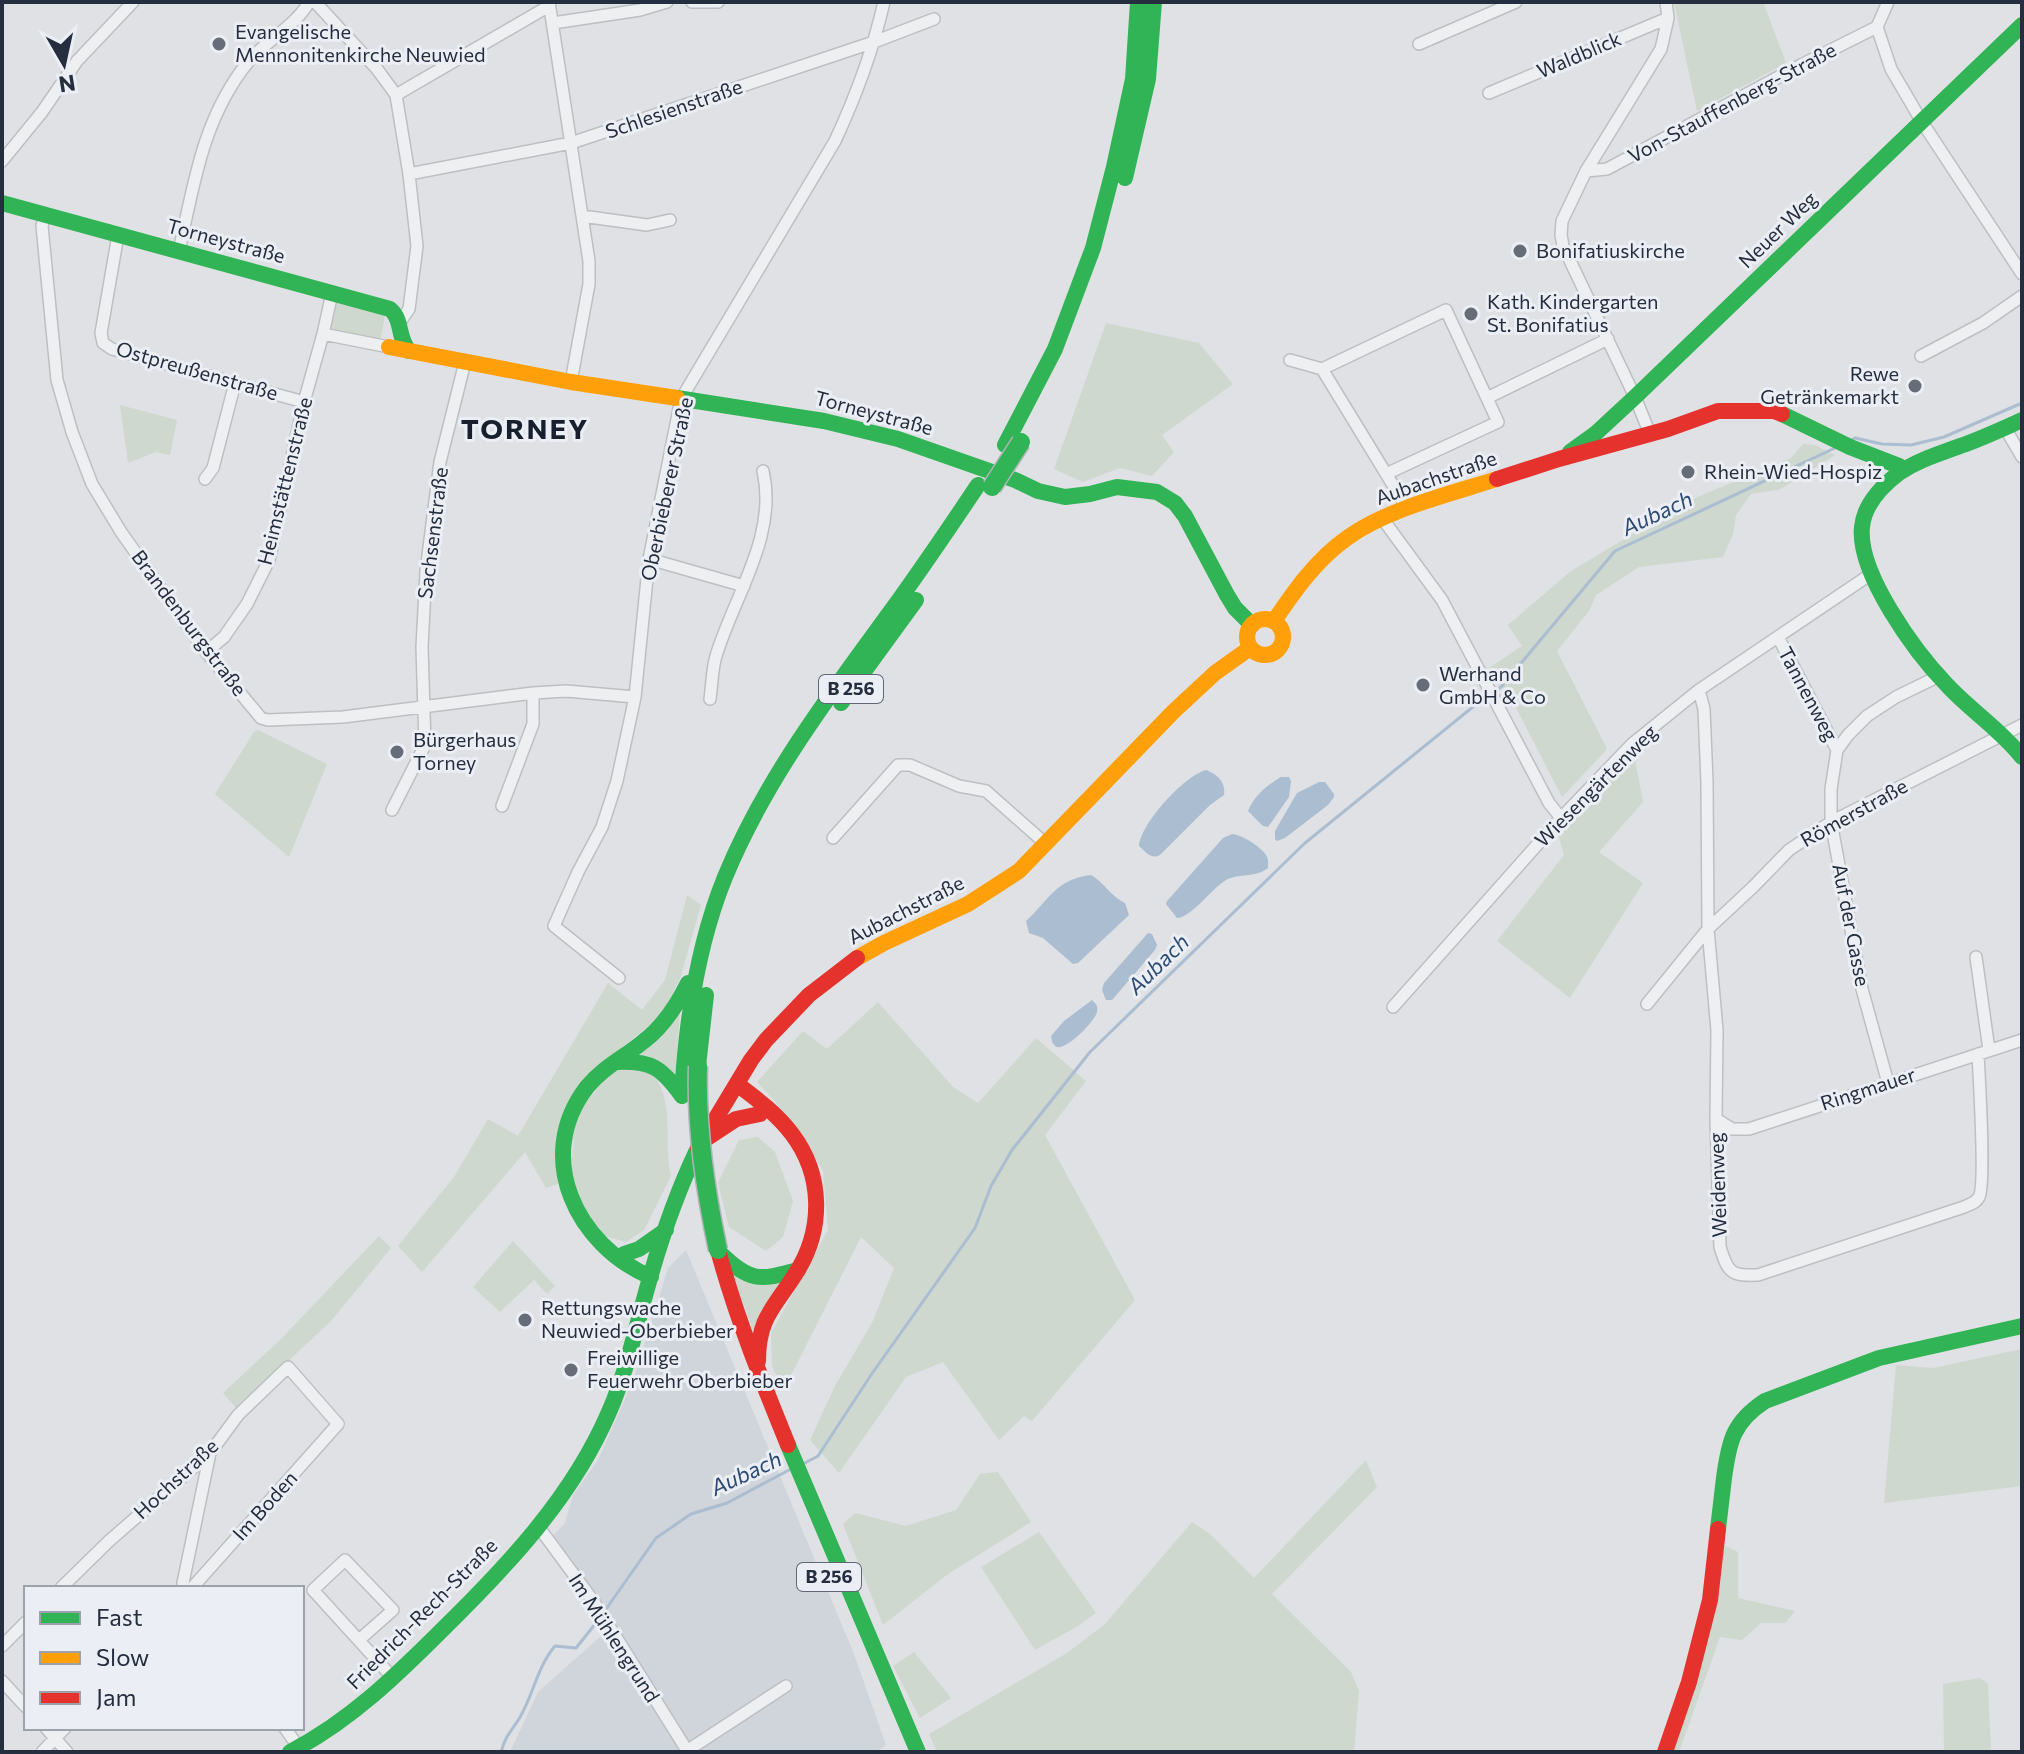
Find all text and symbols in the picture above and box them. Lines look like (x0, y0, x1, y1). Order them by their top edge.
place label: Evangelische Mennonitenkirche Neuwied (235, 19, 486, 66)
north arrow (24, 24, 104, 104)
street label: Waldblick (1533, 26, 1625, 83)
marker: Evangelische Mennonitenkirche Neuwied (210, 35, 228, 53)
street label: Von-Stauffenberg-Straße (1623, 37, 1840, 167)
text: N (57, 70, 77, 99)
street label: Schlesienstraße (602, 73, 745, 143)
street label: Neuer Weg (1733, 186, 1822, 272)
street label: Torneystraße (165, 213, 288, 267)
place label: Bonifatiuskirche (1536, 238, 1685, 262)
marker: Bonifatiuskirche (1511, 242, 1529, 260)
place label: Kath. Kindergarten St. Bonifatius (1487, 289, 1658, 336)
marker: Kath. Kindergarten St. Bonifatius (1462, 305, 1480, 323)
street label: Ostpreußenstraße (114, 335, 281, 405)
place label: Rewe Getränkemarkt (1760, 361, 1899, 408)
marker: Rewe Getränkemarkt (1906, 377, 1924, 395)
street label: Torneystraße (813, 385, 936, 439)
street label: Heimstättenstraße (252, 394, 317, 567)
street label: Oberbieberer Straße (635, 395, 697, 583)
district label: TORNEY (461, 411, 589, 445)
street label: Aubachstraße (1372, 445, 1499, 509)
place label: Rhein-Wied-Hospiz (1704, 459, 1882, 483)
marker: Rhein-Wied-Hospiz (1679, 463, 1697, 481)
street label: Sachsenstraße (412, 465, 452, 600)
water label: Aubach (1616, 484, 1697, 541)
street label: Brandenburgstraße (127, 545, 252, 700)
street label: Tannenweg (1774, 642, 1844, 745)
place label: Werhand GmbH & Co (1439, 661, 1546, 708)
road number: B 256 (819, 675, 883, 703)
marker: Werhand GmbH & Co (1414, 676, 1432, 694)
street label: Wiesengärtenweg (1529, 719, 1662, 851)
place label: Bürgerhaus Torney (413, 727, 516, 774)
marker: Bürgerhaus Torney (388, 743, 406, 761)
street label: Römerstraße (1796, 773, 1911, 851)
street label: Auf der Gasse (1828, 862, 1876, 988)
street label: Aubachstraße (844, 870, 967, 949)
water label: Aubach (1120, 928, 1194, 1000)
street label: Ringmauer (1817, 1061, 1918, 1115)
street label: Weidenweg (1703, 1132, 1731, 1238)
place label: Rettungswache Neuwied-Oberbieber (541, 1295, 734, 1342)
marker: Rettungswache Neuwied-Oberbieber (516, 1311, 534, 1329)
place label: Freiwillige Feuerwehr Oberbieber (587, 1345, 792, 1392)
marker: Freiwillige Feuerwehr Oberbieber (562, 1361, 580, 1379)
street label: Hochstraße (128, 1433, 222, 1523)
water label: Aubach (705, 1444, 786, 1501)
street label: Im Boden (227, 1466, 302, 1545)
street label: Friedrich-Rech-Straße (341, 1533, 502, 1694)
road number: B 256 (797, 1563, 861, 1591)
street label: Im Mühlengrund (564, 1569, 665, 1706)
legend (24, 1586, 304, 1730)
text: Fast (96, 1602, 143, 1631)
text: Slow (96, 1642, 149, 1671)
text: Jam (96, 1682, 136, 1711)

